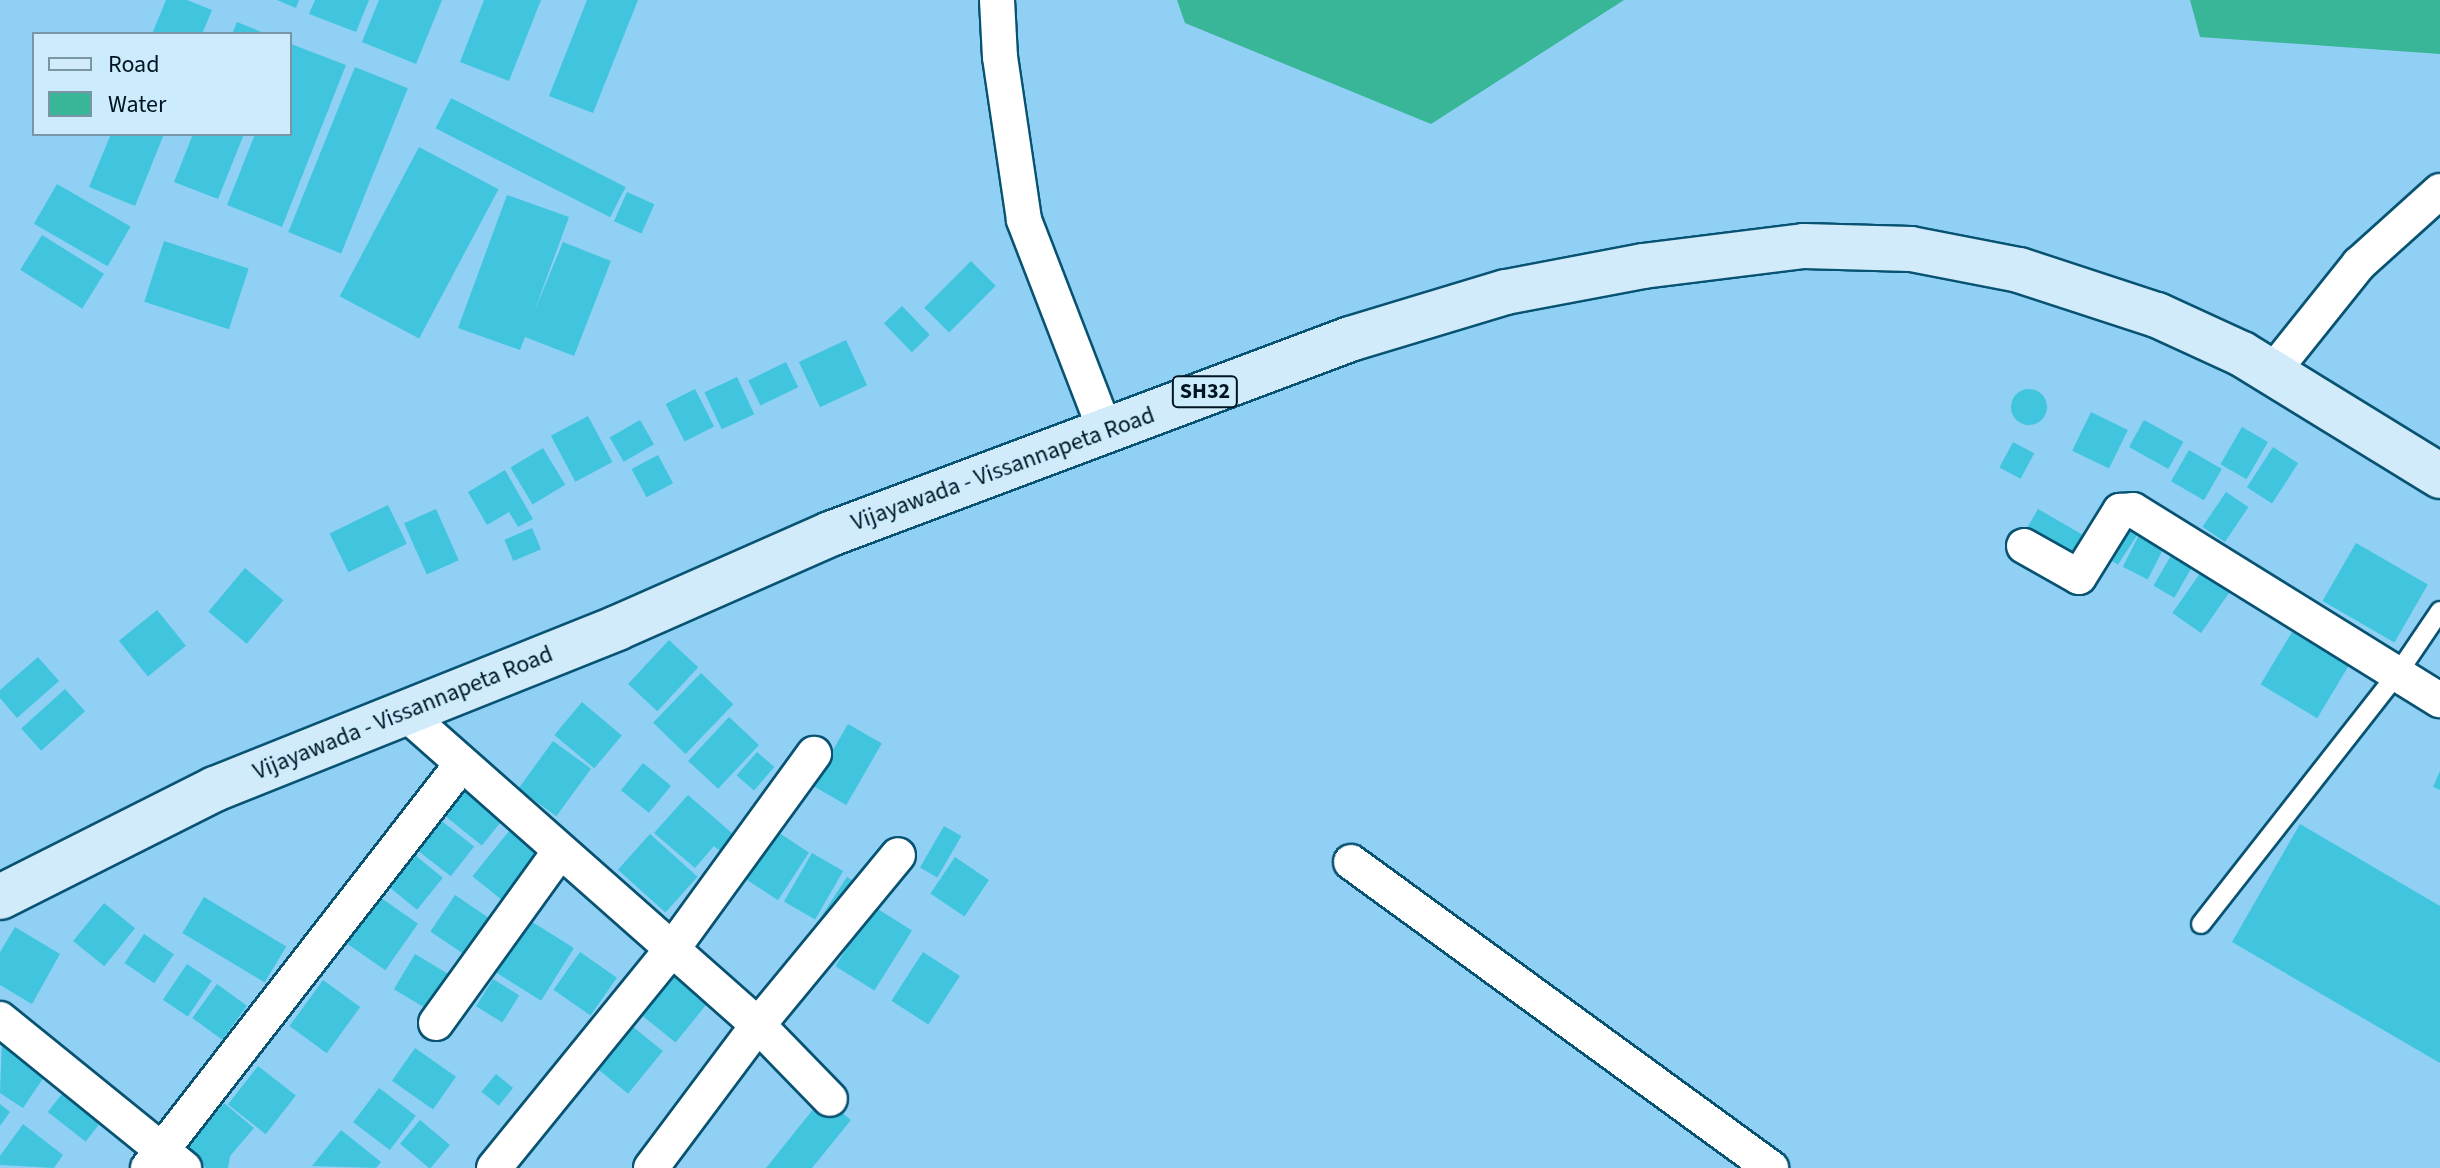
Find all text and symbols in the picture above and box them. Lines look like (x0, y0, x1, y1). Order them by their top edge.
legend (32, 32, 292, 136)
text: Road (108, 47, 160, 82)
text: Water (108, 87, 166, 122)
road number: SH32 (1171, 374, 1239, 410)
street label: Vijayawada - Vissannapeta Road (847, 401, 1159, 537)
street label: Vijayawada - Vissannapeta Road (249, 640, 557, 786)

